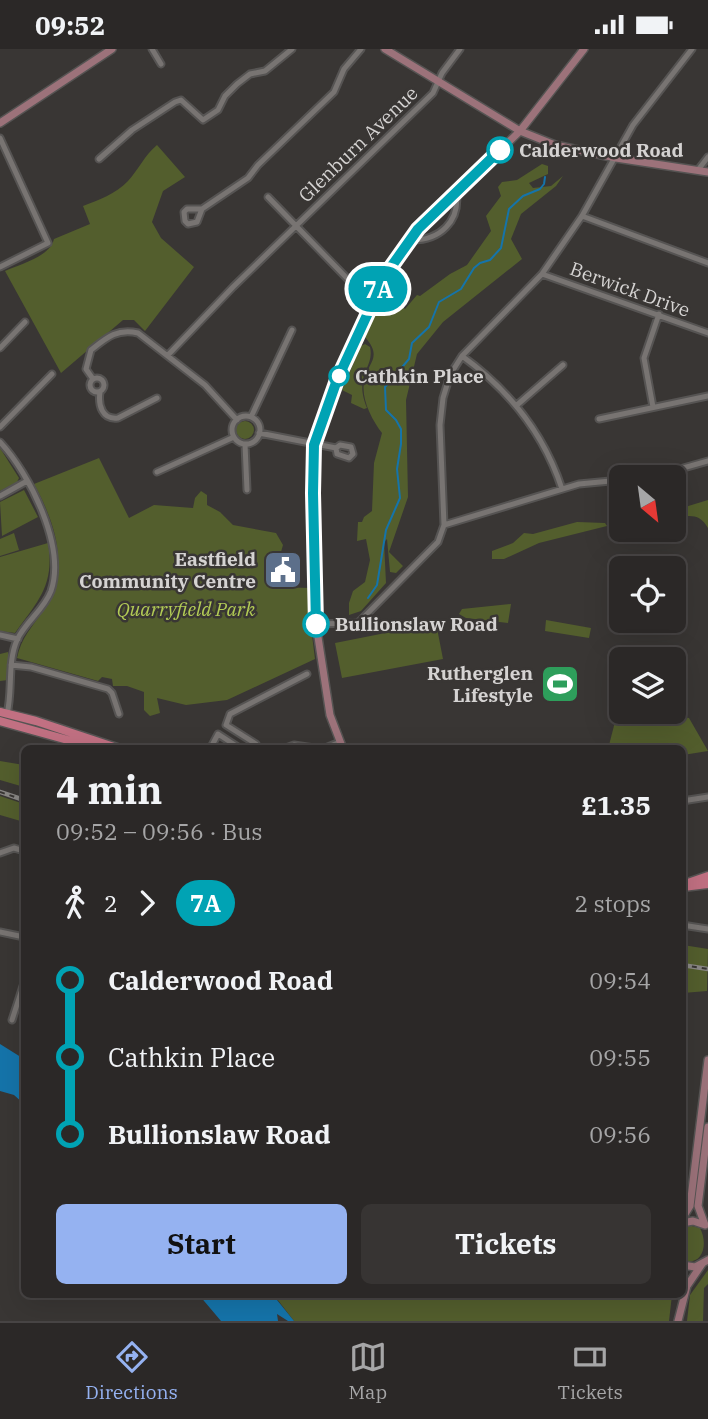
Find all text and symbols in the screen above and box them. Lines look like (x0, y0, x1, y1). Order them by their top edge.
text: 09:52 (35, 8, 105, 42)
street label: Glenburn Avenue (293, 81, 423, 207)
marker: Calderwood Road (487, 137, 513, 163)
place label: Calderwood Road (519, 138, 683, 162)
street label: Berwick Drive (567, 256, 693, 322)
line badge: 7A (346, 266, 410, 312)
text: 7A (362, 273, 394, 305)
place label: Cathkin Place (355, 364, 484, 388)
marker: Cathkin Place (329, 366, 349, 386)
north arrow (609, 465, 686, 543)
map controls (609, 465, 686, 724)
place label: Eastfield Community Centre (79, 547, 256, 593)
public building icon: Eastfield Community Centre (262, 549, 304, 591)
button: locate (609, 556, 686, 633)
park label: Quarryfield Park (117, 597, 256, 621)
marker: Bullionslaw Road (303, 611, 329, 637)
place label: Bullionslaw Road (335, 612, 498, 636)
button: layers (609, 647, 686, 724)
place label: Rutherglen Lifestyle (427, 661, 533, 707)
sports icon: Rutherglen Lifestyle (539, 663, 581, 705)
text: 4 min (56, 765, 162, 814)
text: £1.35 (581, 788, 651, 822)
text: 09:52 – 09:56 · Bus (56, 816, 263, 846)
icon: walk (56, 884, 94, 922)
icon: forward (128, 884, 166, 922)
text: 7A (190, 887, 221, 919)
text: 2 (104, 888, 118, 918)
text: 2 stops (574, 888, 651, 918)
text: Calderwood Road (108, 963, 333, 997)
text: 09:54 (589, 965, 651, 995)
text: Cathkin Place (108, 1040, 275, 1074)
text: 09:55 (589, 1042, 651, 1072)
text: Bullionslaw Road (108, 1117, 331, 1151)
text: 09:56 (589, 1119, 651, 1149)
button: Start (56, 1204, 347, 1284)
button: Tickets (361, 1204, 651, 1284)
tab: Directions (85, 1338, 178, 1404)
tab: Map (348, 1338, 387, 1404)
tab: Tickets (558, 1338, 623, 1404)

